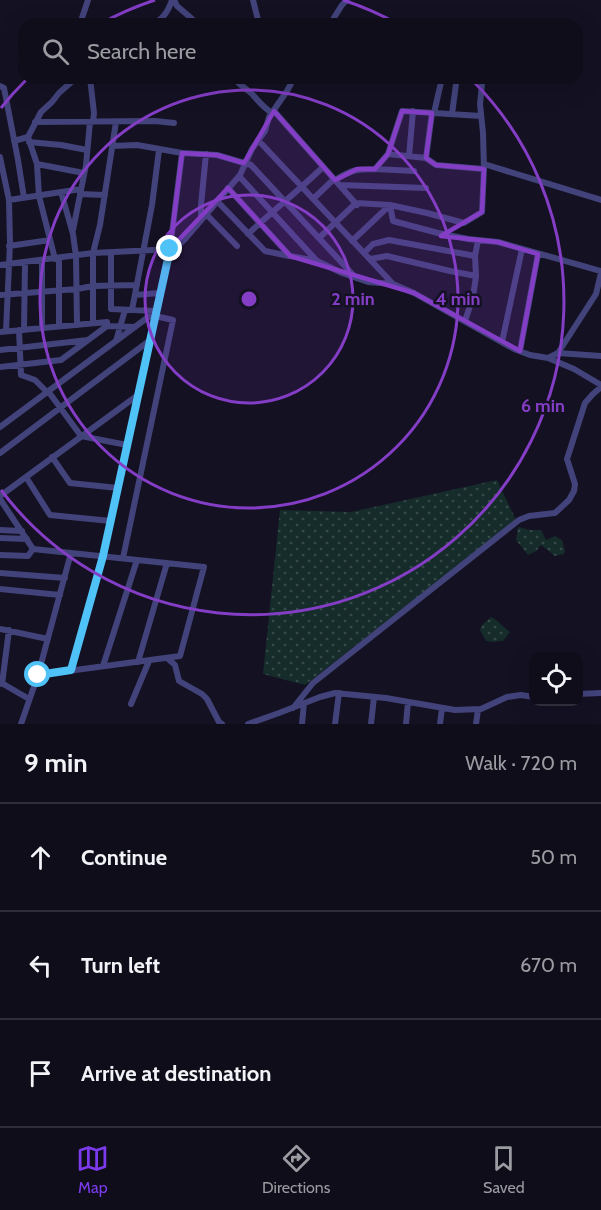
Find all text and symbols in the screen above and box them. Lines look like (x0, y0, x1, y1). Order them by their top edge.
search box (18, 18, 583, 84)
icon: search (39, 35, 72, 68)
text: Search here (87, 38, 196, 65)
route end (156, 235, 182, 261)
text: 2 min (331, 288, 375, 310)
text: 4 min (435, 288, 481, 310)
centre of rings (239, 289, 259, 309)
text: 6 min (521, 395, 565, 417)
map controls (529, 652, 583, 706)
button: locate (529, 652, 583, 706)
route start (24, 661, 50, 687)
text: 9 min (24, 747, 88, 779)
text: Walk · 720 m (465, 751, 577, 775)
icon: ahead (24, 841, 57, 874)
text: Continue (81, 844, 167, 871)
text: 50 m (530, 845, 577, 869)
icon: left (24, 949, 57, 982)
text: Turn left (81, 952, 160, 979)
text: 670 m (520, 953, 577, 977)
icon: arrive (24, 1057, 57, 1090)
text: Arrive at destination (81, 1060, 271, 1087)
tab: Map (76, 1142, 109, 1197)
tab: Directions (262, 1142, 330, 1197)
tab: Saved (483, 1142, 525, 1197)

